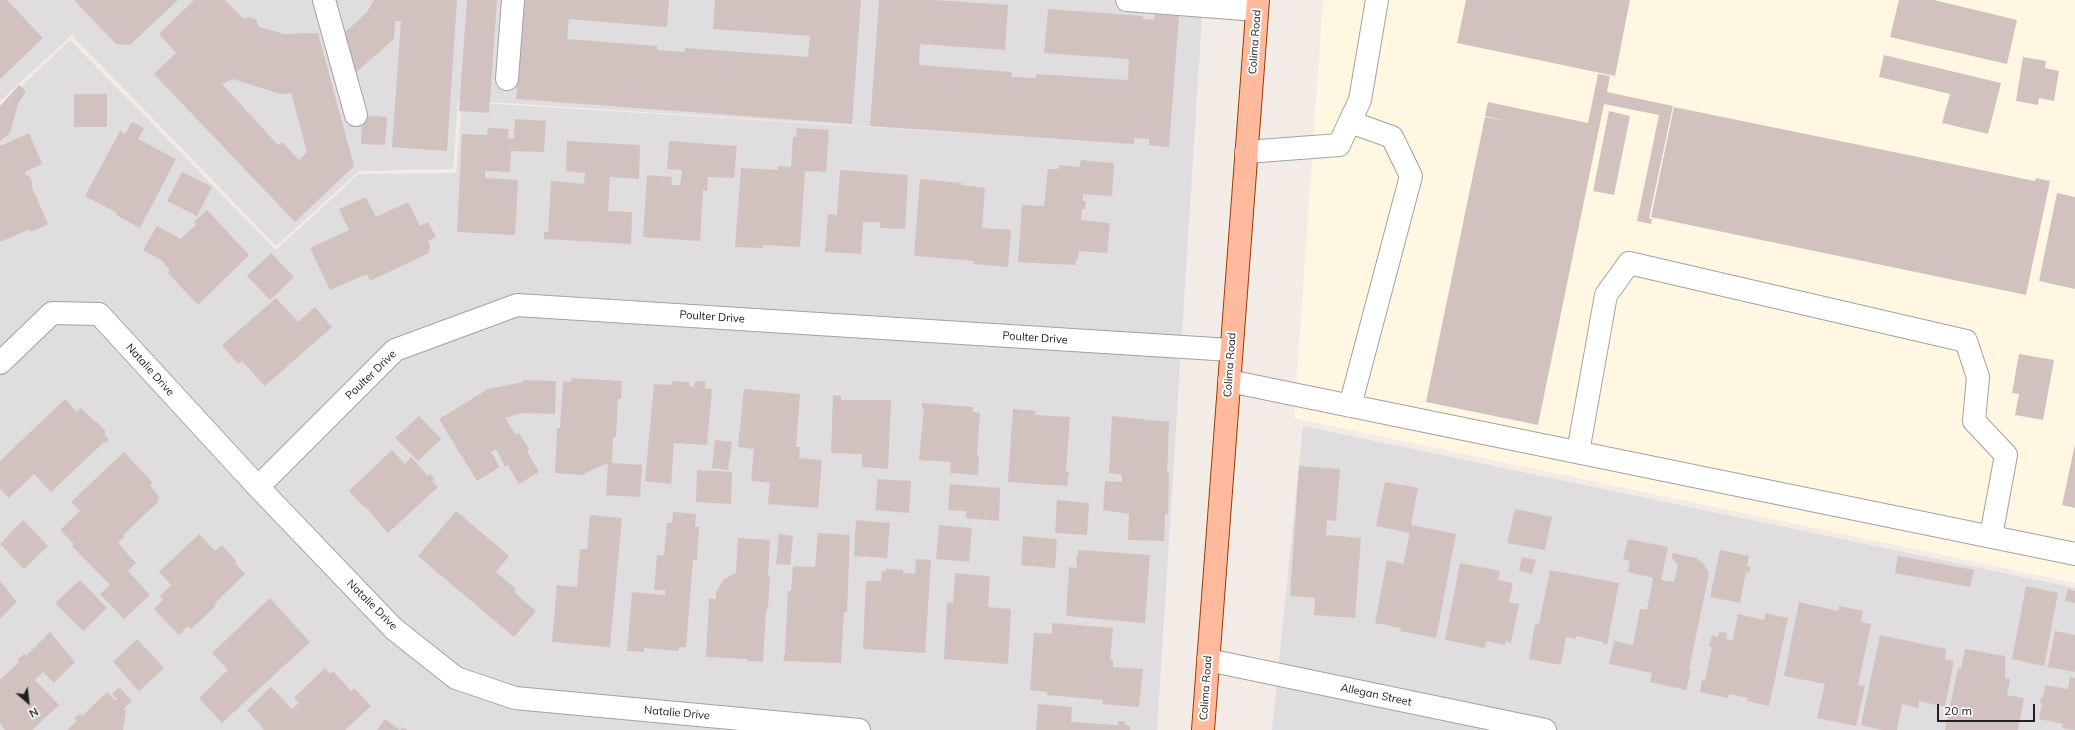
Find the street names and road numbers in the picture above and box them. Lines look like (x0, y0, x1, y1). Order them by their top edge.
street label: Colima Road (1246, 9, 1264, 75)
street label: Poulter Drive (679, 308, 745, 326)
street label: Poulter Drive (1002, 329, 1068, 347)
street label: Colima Road (1221, 332, 1239, 398)
street label: Natalie Drive (123, 341, 177, 399)
street label: Poulter Drive (343, 348, 399, 402)
street label: Natalie Drive (344, 577, 400, 633)
street label: Colima Road (1197, 655, 1215, 721)
street label: Allegan Street (1339, 681, 1413, 709)
street label: Natalie Drive (644, 704, 710, 722)

